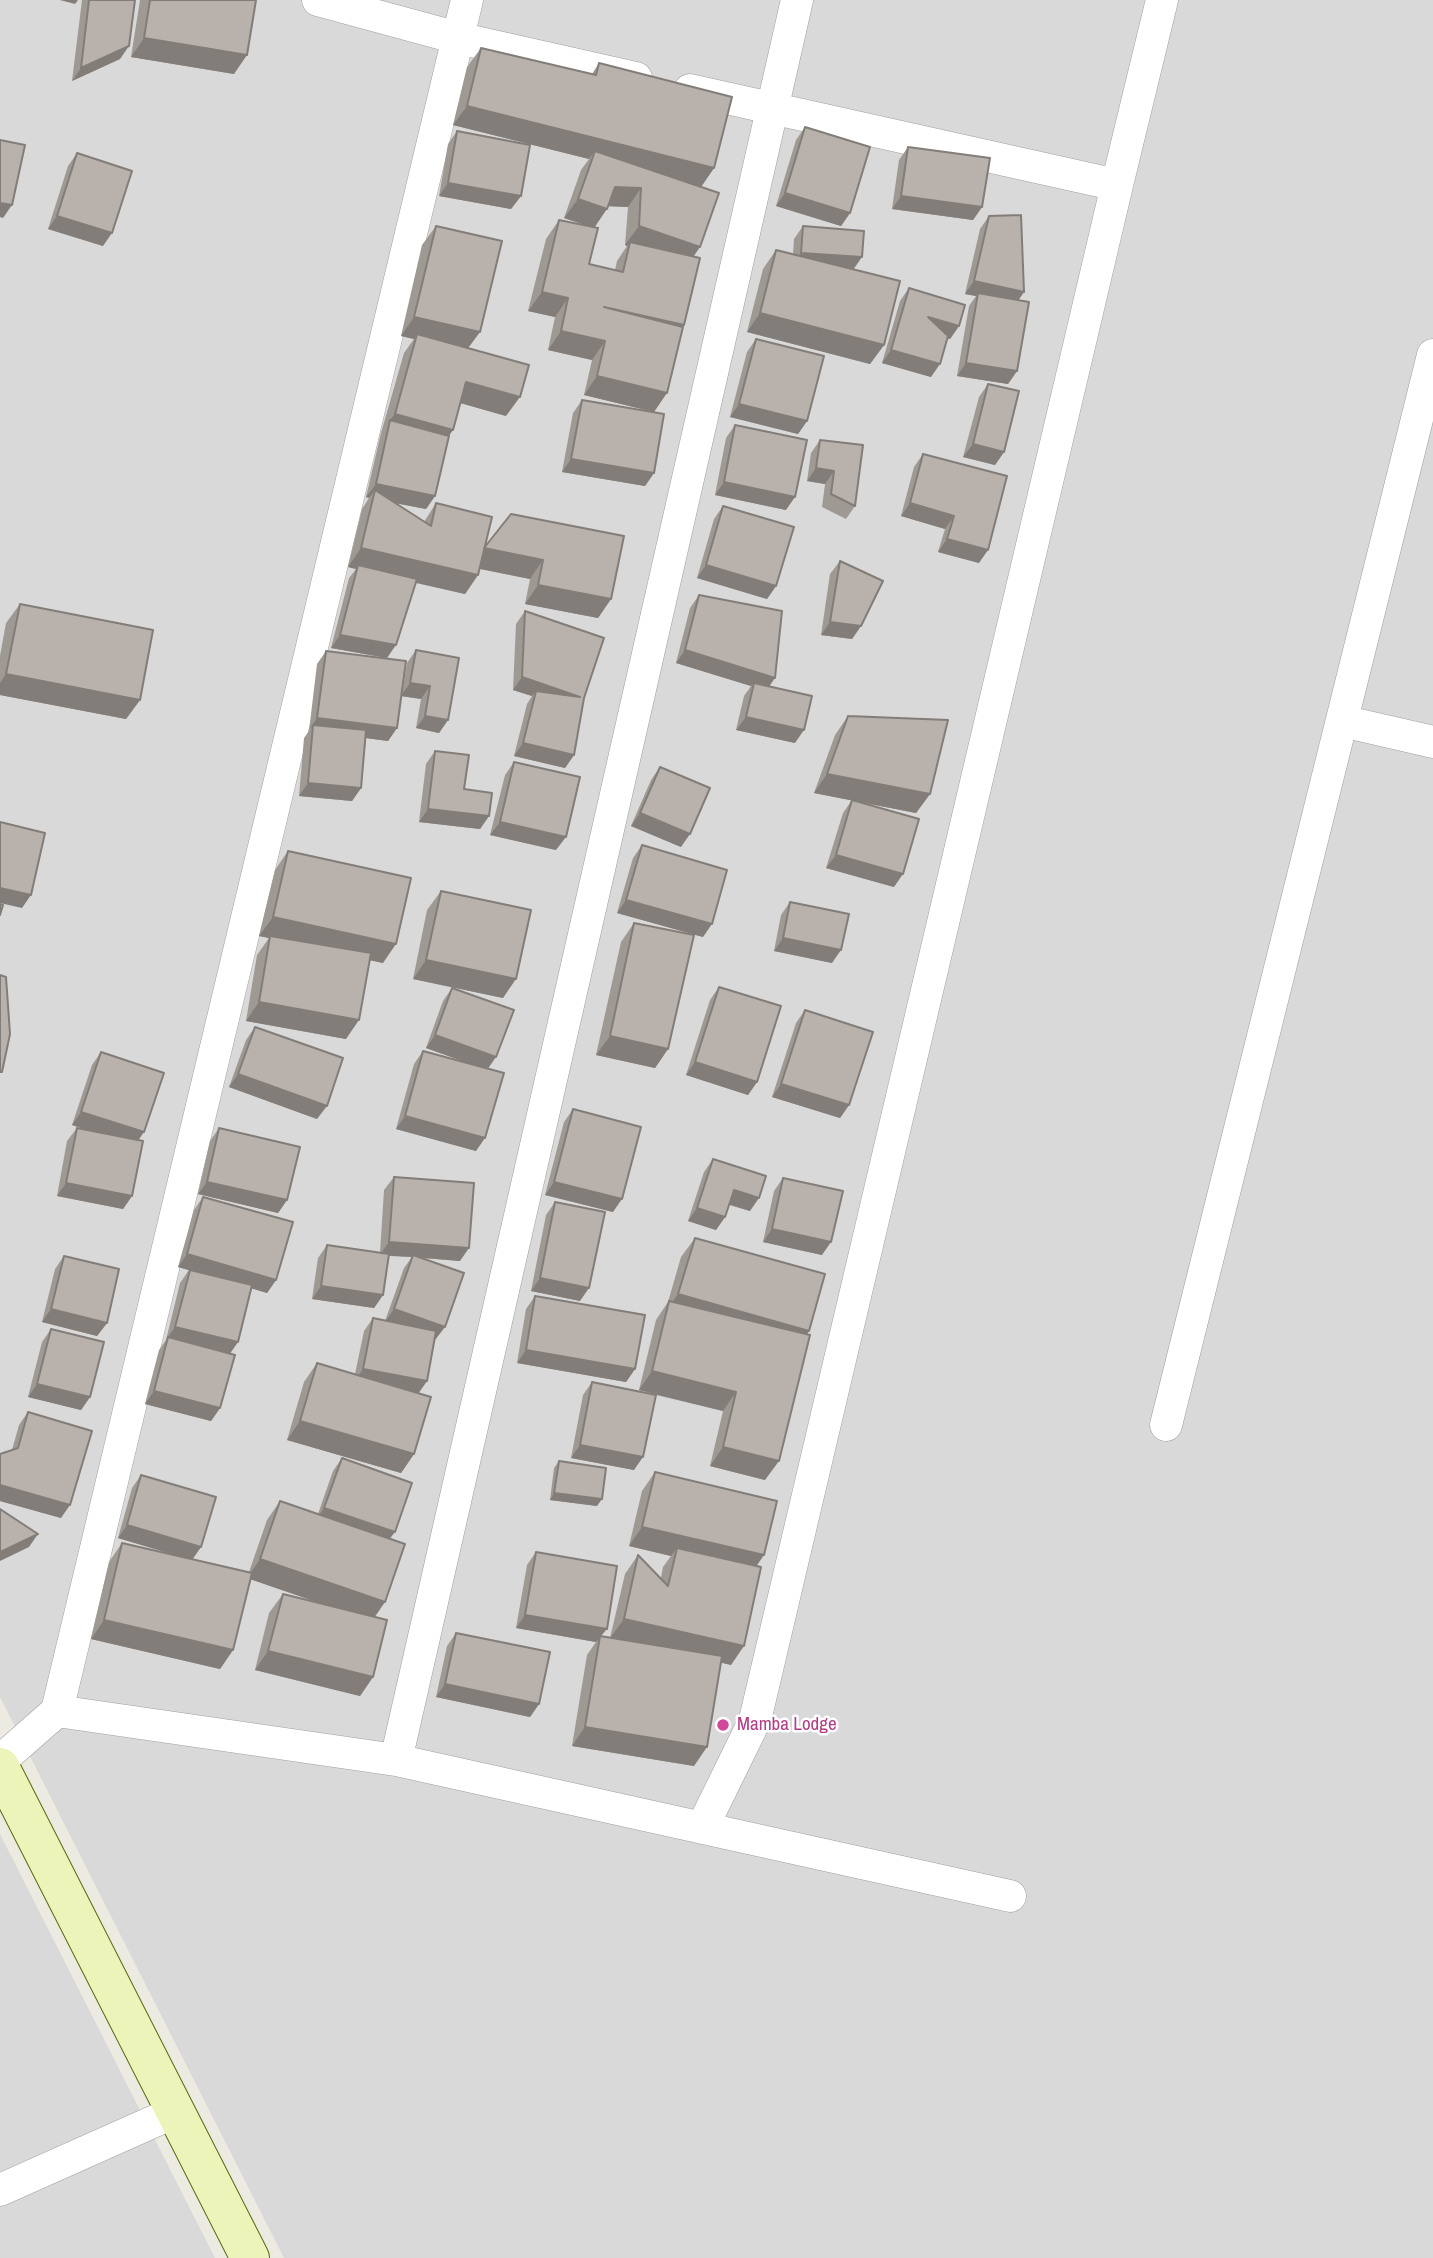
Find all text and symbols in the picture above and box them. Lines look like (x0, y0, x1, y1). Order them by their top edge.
place label: Mamba Lodge (737, 1714, 837, 1736)
marker: Mamba Lodge (715, 1717, 731, 1733)

